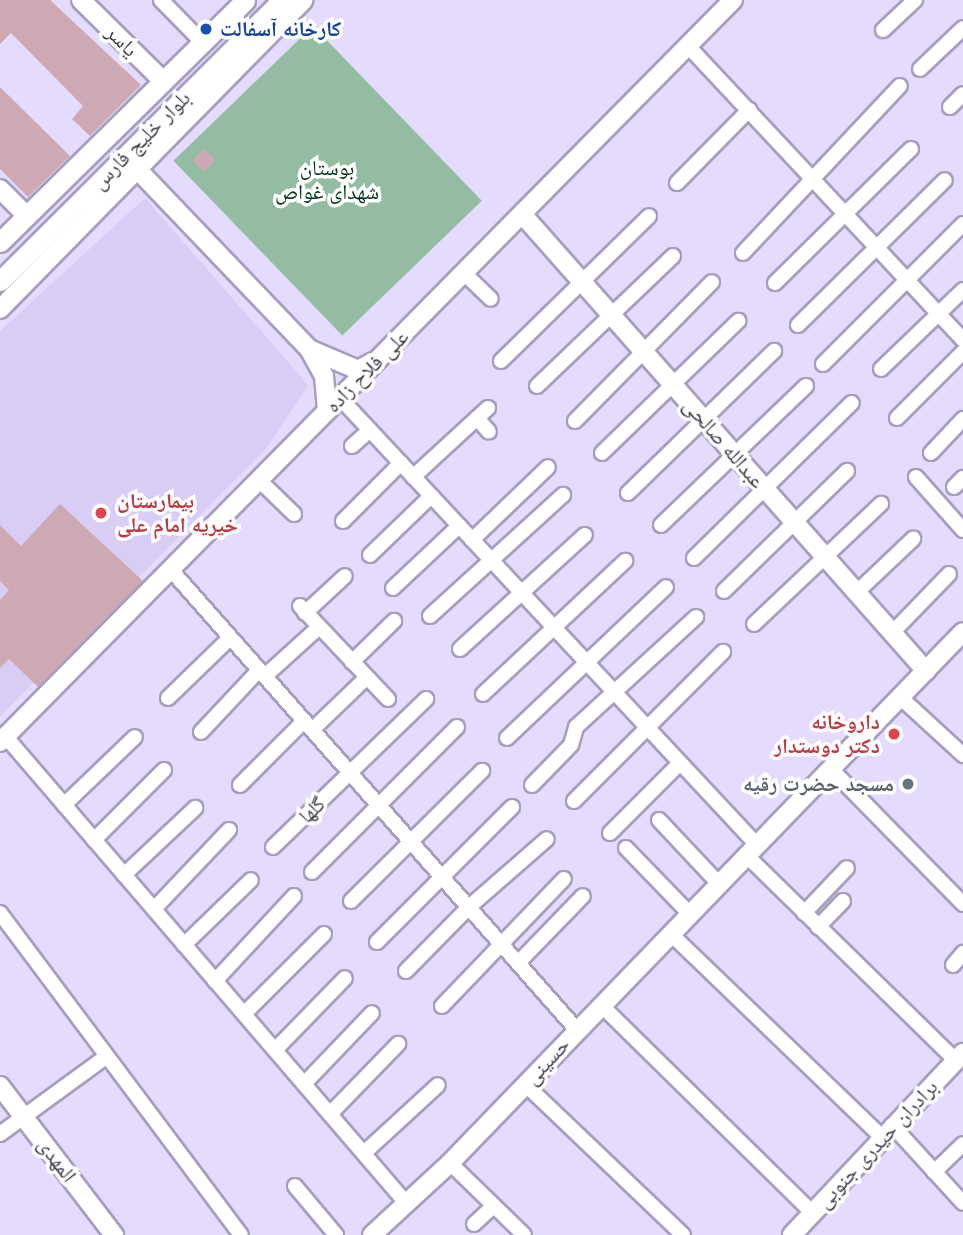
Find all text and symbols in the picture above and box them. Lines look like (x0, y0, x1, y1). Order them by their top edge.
place label: کارخانه آسفالت (220, 16, 341, 42)
street label: یاسر (101, 20, 143, 62)
marker: کارخانه آسفالت (198, 21, 214, 37)
street label: بلوار خلیج فارس (86, 85, 196, 195)
park label: بوستان شهدای غواص (275, 155, 379, 205)
street label: علی فلاح زاده (320, 324, 414, 418)
street label: عبدالله صالحی (678, 393, 770, 493)
place label: بیمارستان خیریه امام علی (117, 488, 238, 538)
marker: بیمارستان خیریه امام علی (91, 503, 111, 523)
place label: داروخانه دکتر دوستدار (774, 709, 880, 759)
marker: داروخانه دکتر دوستدار (886, 726, 902, 742)
place label: مسجد حضرت رقیه (743, 771, 894, 797)
marker: مسجد حضرت رقیه (900, 776, 916, 792)
street label: گلها (293, 791, 331, 829)
street label: حسینی (519, 1032, 575, 1090)
street label: برادران حیدری جنوبی (811, 1075, 943, 1213)
street label: المهدی (32, 1133, 82, 1187)

